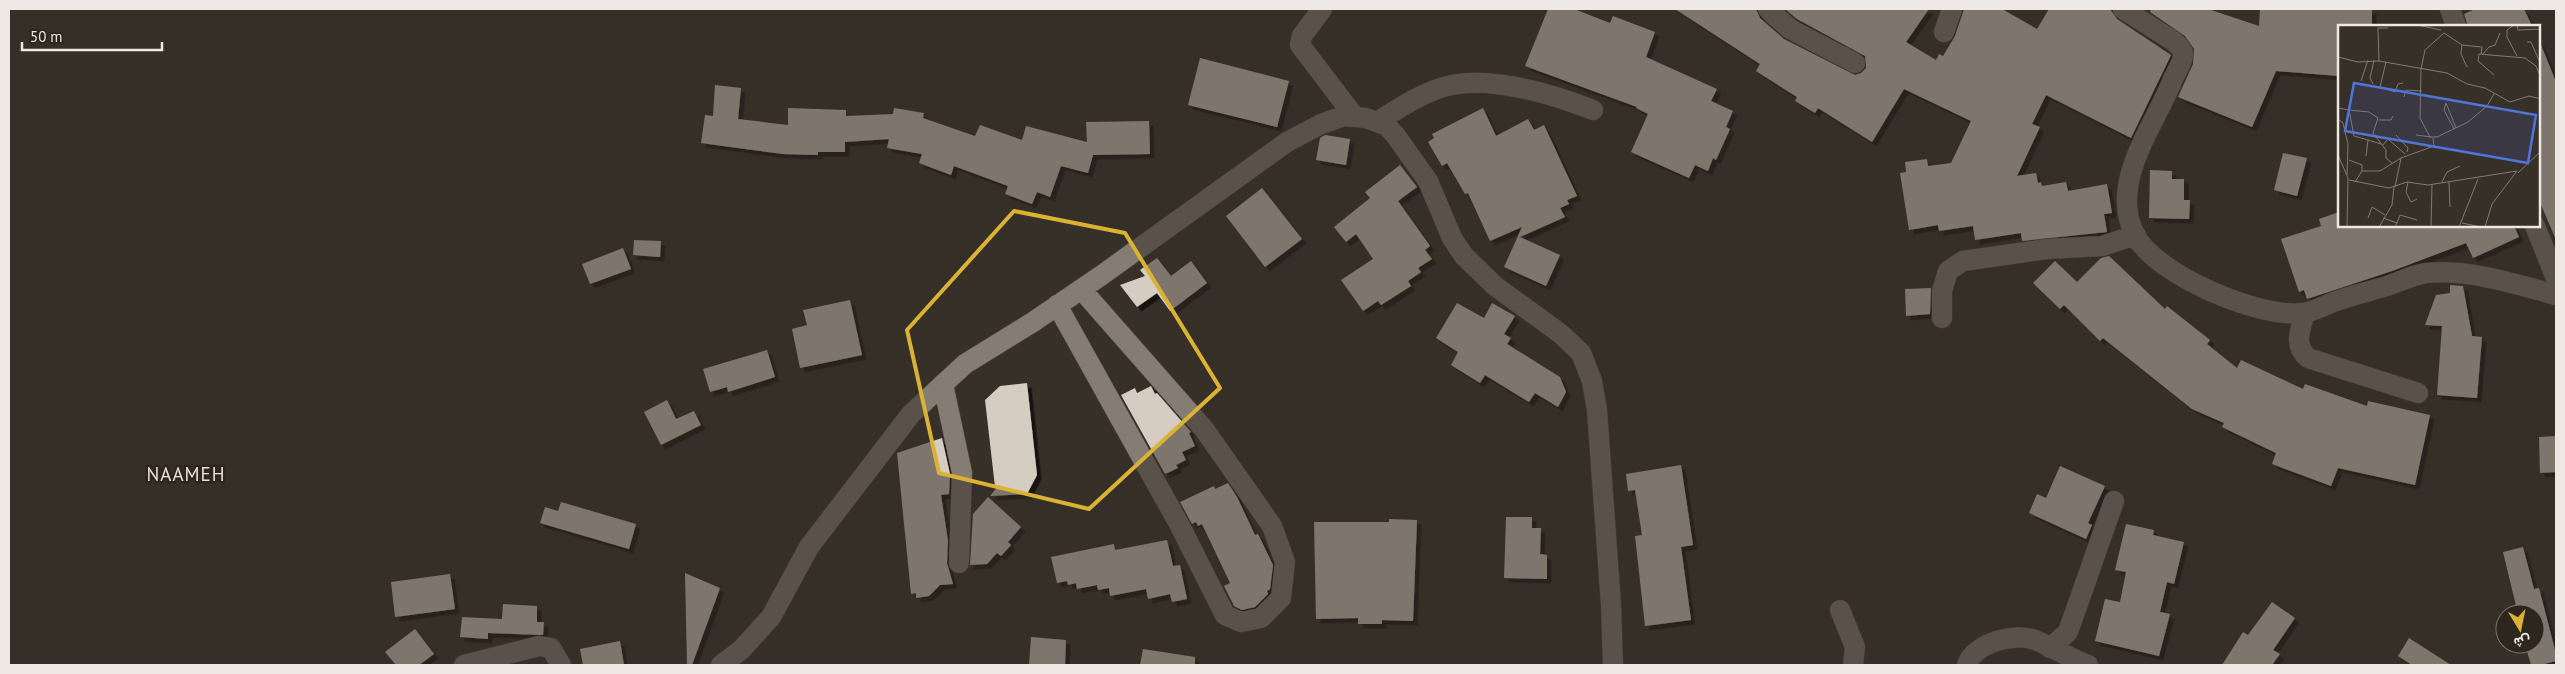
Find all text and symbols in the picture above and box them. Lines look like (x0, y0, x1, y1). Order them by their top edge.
scale bar (22, 20, 162, 52)
inset map (2338, 25, 2540, 228)
text: 50 m (30, 27, 63, 46)
district label: NAAMEH (147, 462, 226, 486)
north arrow (2495, 604, 2545, 654)
text: ش (2512, 631, 2532, 652)

